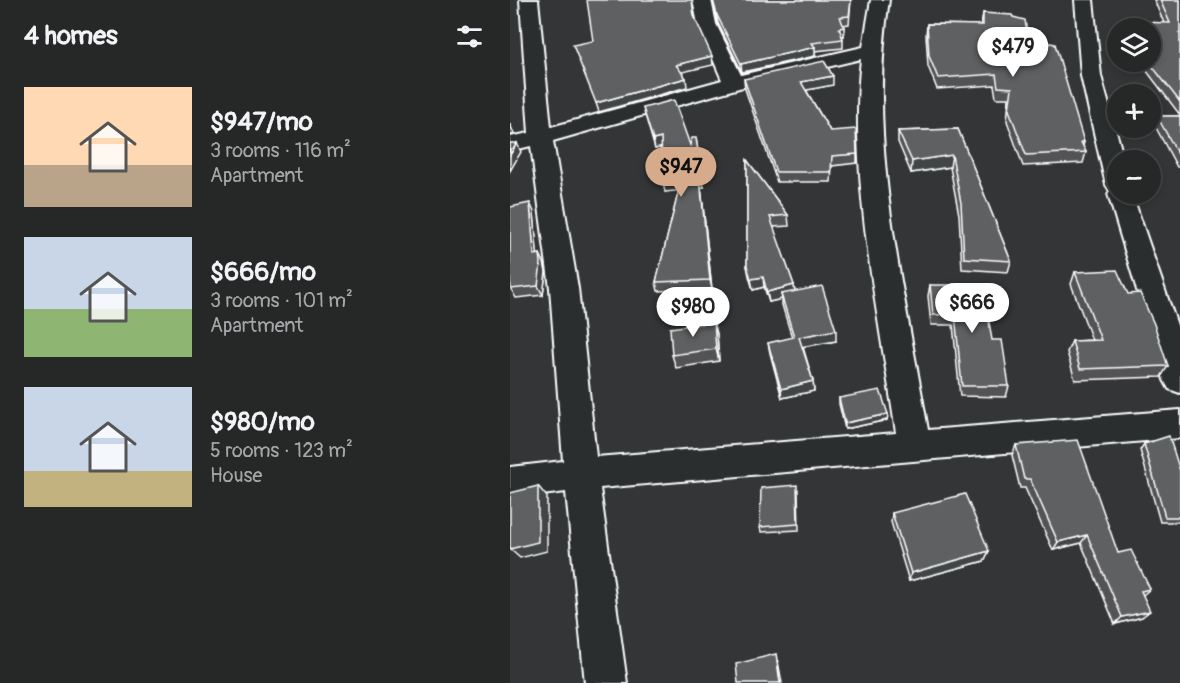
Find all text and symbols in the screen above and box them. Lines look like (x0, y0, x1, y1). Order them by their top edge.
map controls (1107, 18, 1161, 204)
button: layers (1107, 18, 1161, 72)
text: 4 homes (24, 20, 118, 52)
icon: filters (453, 20, 486, 53)
pin: $479 (977, 27, 1049, 78)
text: $479 (991, 34, 1035, 59)
button: + (1107, 84, 1161, 138)
text: $947/mo (210, 106, 313, 138)
icon: home (72, 111, 144, 183)
text: 3 rooms · 116 m² (210, 138, 351, 163)
pin: $947 (645, 147, 717, 198)
button: − (1107, 150, 1161, 204)
text: $947 (659, 154, 703, 179)
text: Apartment (210, 163, 303, 188)
text: $666/mo (210, 256, 316, 288)
icon: home (72, 261, 144, 333)
pin: $666 (936, 283, 1008, 334)
pin: $980 (657, 287, 729, 338)
text: 3 rooms · 101 m² (210, 288, 353, 313)
text: $666 (949, 290, 995, 315)
text: $980 (671, 294, 715, 319)
text: Apartment (210, 313, 303, 338)
text: $980/mo (210, 406, 315, 438)
icon: home (72, 411, 144, 483)
text: 5 rooms · 123 m² (210, 438, 353, 463)
text: House (210, 463, 262, 488)

